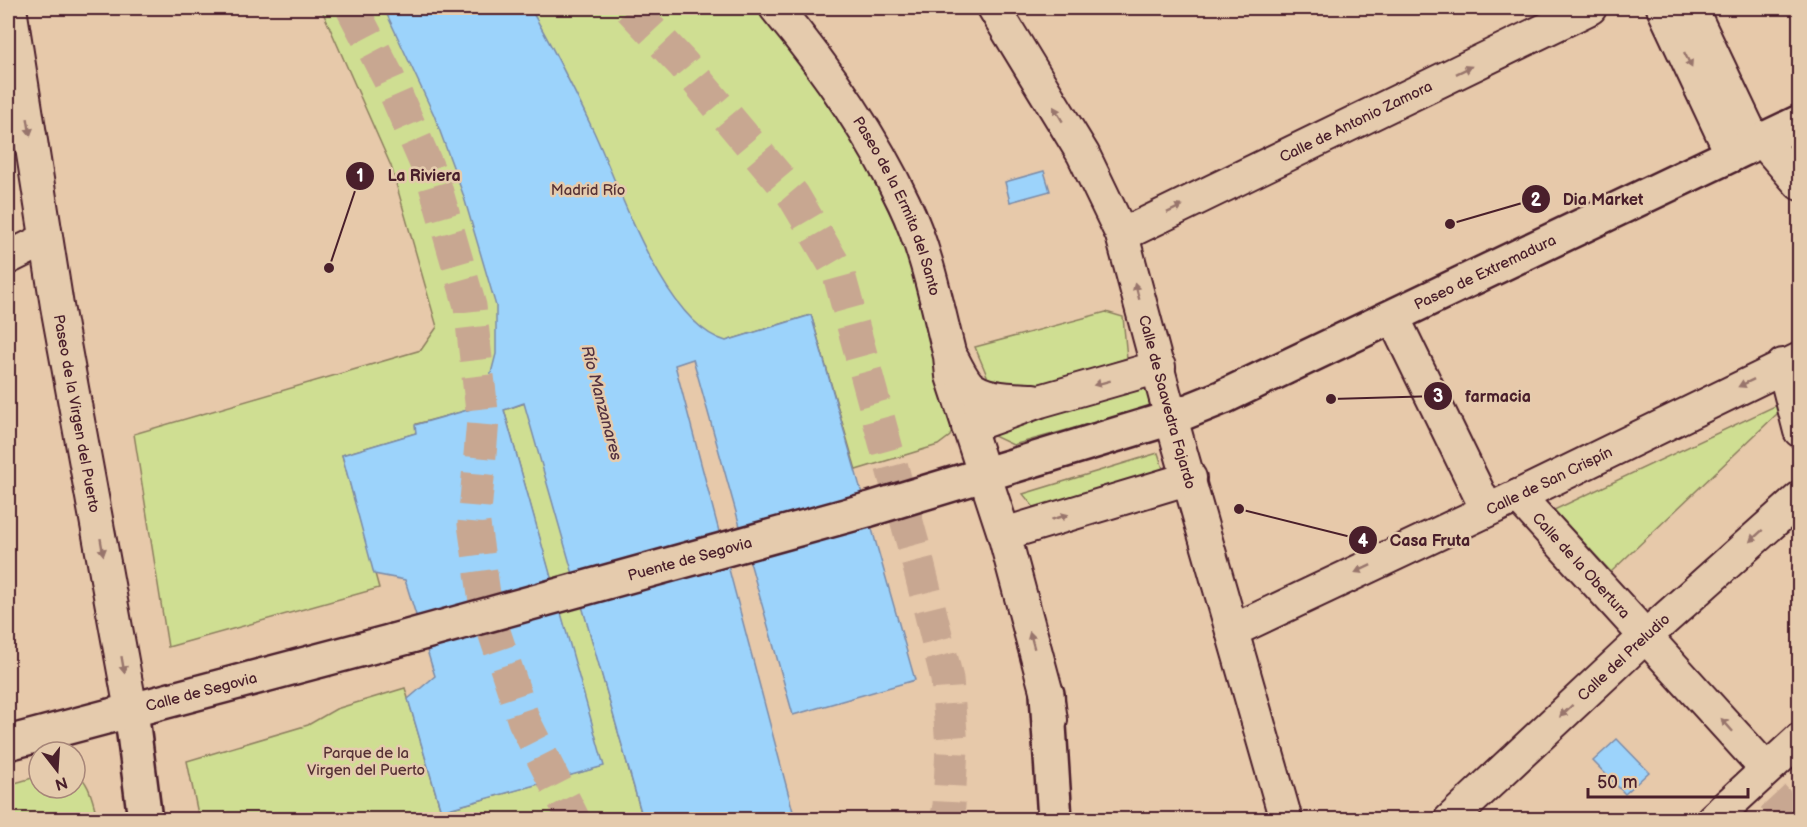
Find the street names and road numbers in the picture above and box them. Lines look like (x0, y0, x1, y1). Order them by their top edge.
street label: Calle de Antonio Zamora (1276, 76, 1435, 167)
street label: Paseo de la Ermita del Santo (849, 113, 944, 298)
street label: Paseo de Extremadura (1411, 230, 1559, 314)
street label: Paseo de la Virgen del Puerto (49, 313, 104, 514)
street label: Calle de Saavedra Fajardo (1134, 313, 1200, 491)
street label: Calle de San Crispín (1483, 442, 1615, 519)
street label: Calle de la Obertura (1528, 508, 1634, 623)
street label: Puente de Segovia (626, 533, 754, 585)
street label: Calle del Preludio (1573, 610, 1674, 705)
street label: Calle de Segovia (144, 668, 259, 716)

